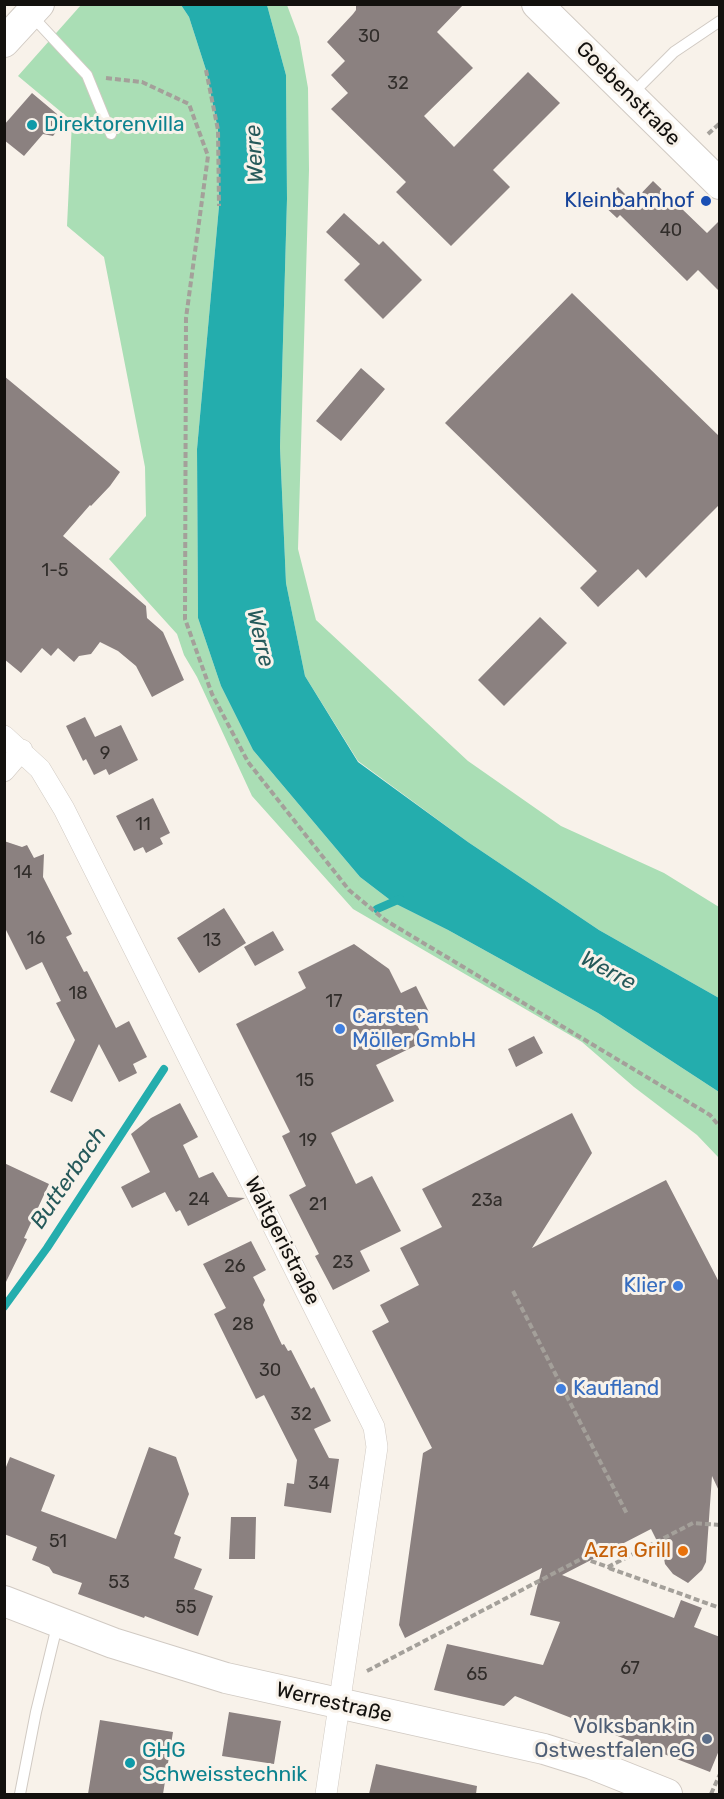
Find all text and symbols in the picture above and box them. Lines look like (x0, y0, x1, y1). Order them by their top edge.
house number: 30 (358, 26, 380, 48)
street label: Goebenstraße (570, 36, 686, 152)
house number: 32 (387, 73, 409, 95)
place label: Direktorenvilla (44, 112, 185, 138)
marker: Direktorenvilla (25, 118, 39, 132)
water label: Werre (240, 124, 270, 184)
place label: Kleinbahnhof (564, 188, 694, 214)
marker: Kleinbahnhof (699, 194, 713, 208)
house number: 40 (660, 220, 682, 242)
house number: 1-5 (42, 560, 68, 582)
water label: Werre (241, 607, 279, 669)
house number: 9 (100, 743, 110, 765)
house number: 11 (135, 814, 151, 836)
house number: 14 (14, 862, 32, 884)
house number: 16 (27, 928, 45, 950)
house number: 13 (203, 930, 221, 952)
water label: Werre (576, 946, 640, 996)
house number: 18 (68, 983, 88, 1005)
house number: 17 (326, 991, 342, 1013)
place label: Carsten Möller GmbH (352, 1004, 476, 1054)
marker: Carsten Möller GmbH (333, 1022, 347, 1036)
house number: 15 (296, 1070, 314, 1092)
water label: Butterbach (25, 1122, 113, 1234)
house number: 19 (299, 1130, 317, 1152)
street label: Waltgeristraße (239, 1172, 325, 1310)
house number: 24 (188, 1189, 210, 1211)
house number: 23a (471, 1190, 503, 1212)
house number: 21 (309, 1194, 327, 1216)
house number: 23 (332, 1252, 354, 1274)
house number: 26 (224, 1256, 246, 1278)
place label: Klier (623, 1273, 666, 1299)
marker: Klier (671, 1279, 685, 1293)
house number: 28 (232, 1314, 254, 1336)
house number: 30 (259, 1360, 281, 1382)
place label: Kaufland (573, 1376, 659, 1402)
marker: Kaufland (554, 1382, 568, 1396)
house number: 32 (290, 1404, 312, 1426)
house number: 34 (308, 1473, 330, 1495)
house number: 51 (49, 1531, 67, 1553)
place label: Azra Grill (584, 1538, 671, 1564)
marker: Azra Grill (676, 1544, 690, 1558)
house number: 53 (108, 1572, 130, 1594)
house number: 55 (175, 1597, 197, 1619)
house number: 67 (620, 1658, 640, 1680)
house number: 65 (466, 1664, 488, 1686)
street label: Werrestraße (274, 1677, 394, 1729)
place label: Volksbank in Ostwestfalen eG (534, 1714, 695, 1764)
marker: Volksbank in Ostwestfalen eG (700, 1732, 714, 1746)
place label: GHG Schweisstechnik (142, 1738, 307, 1788)
marker: GHG Schweisstechnik (123, 1756, 137, 1770)

